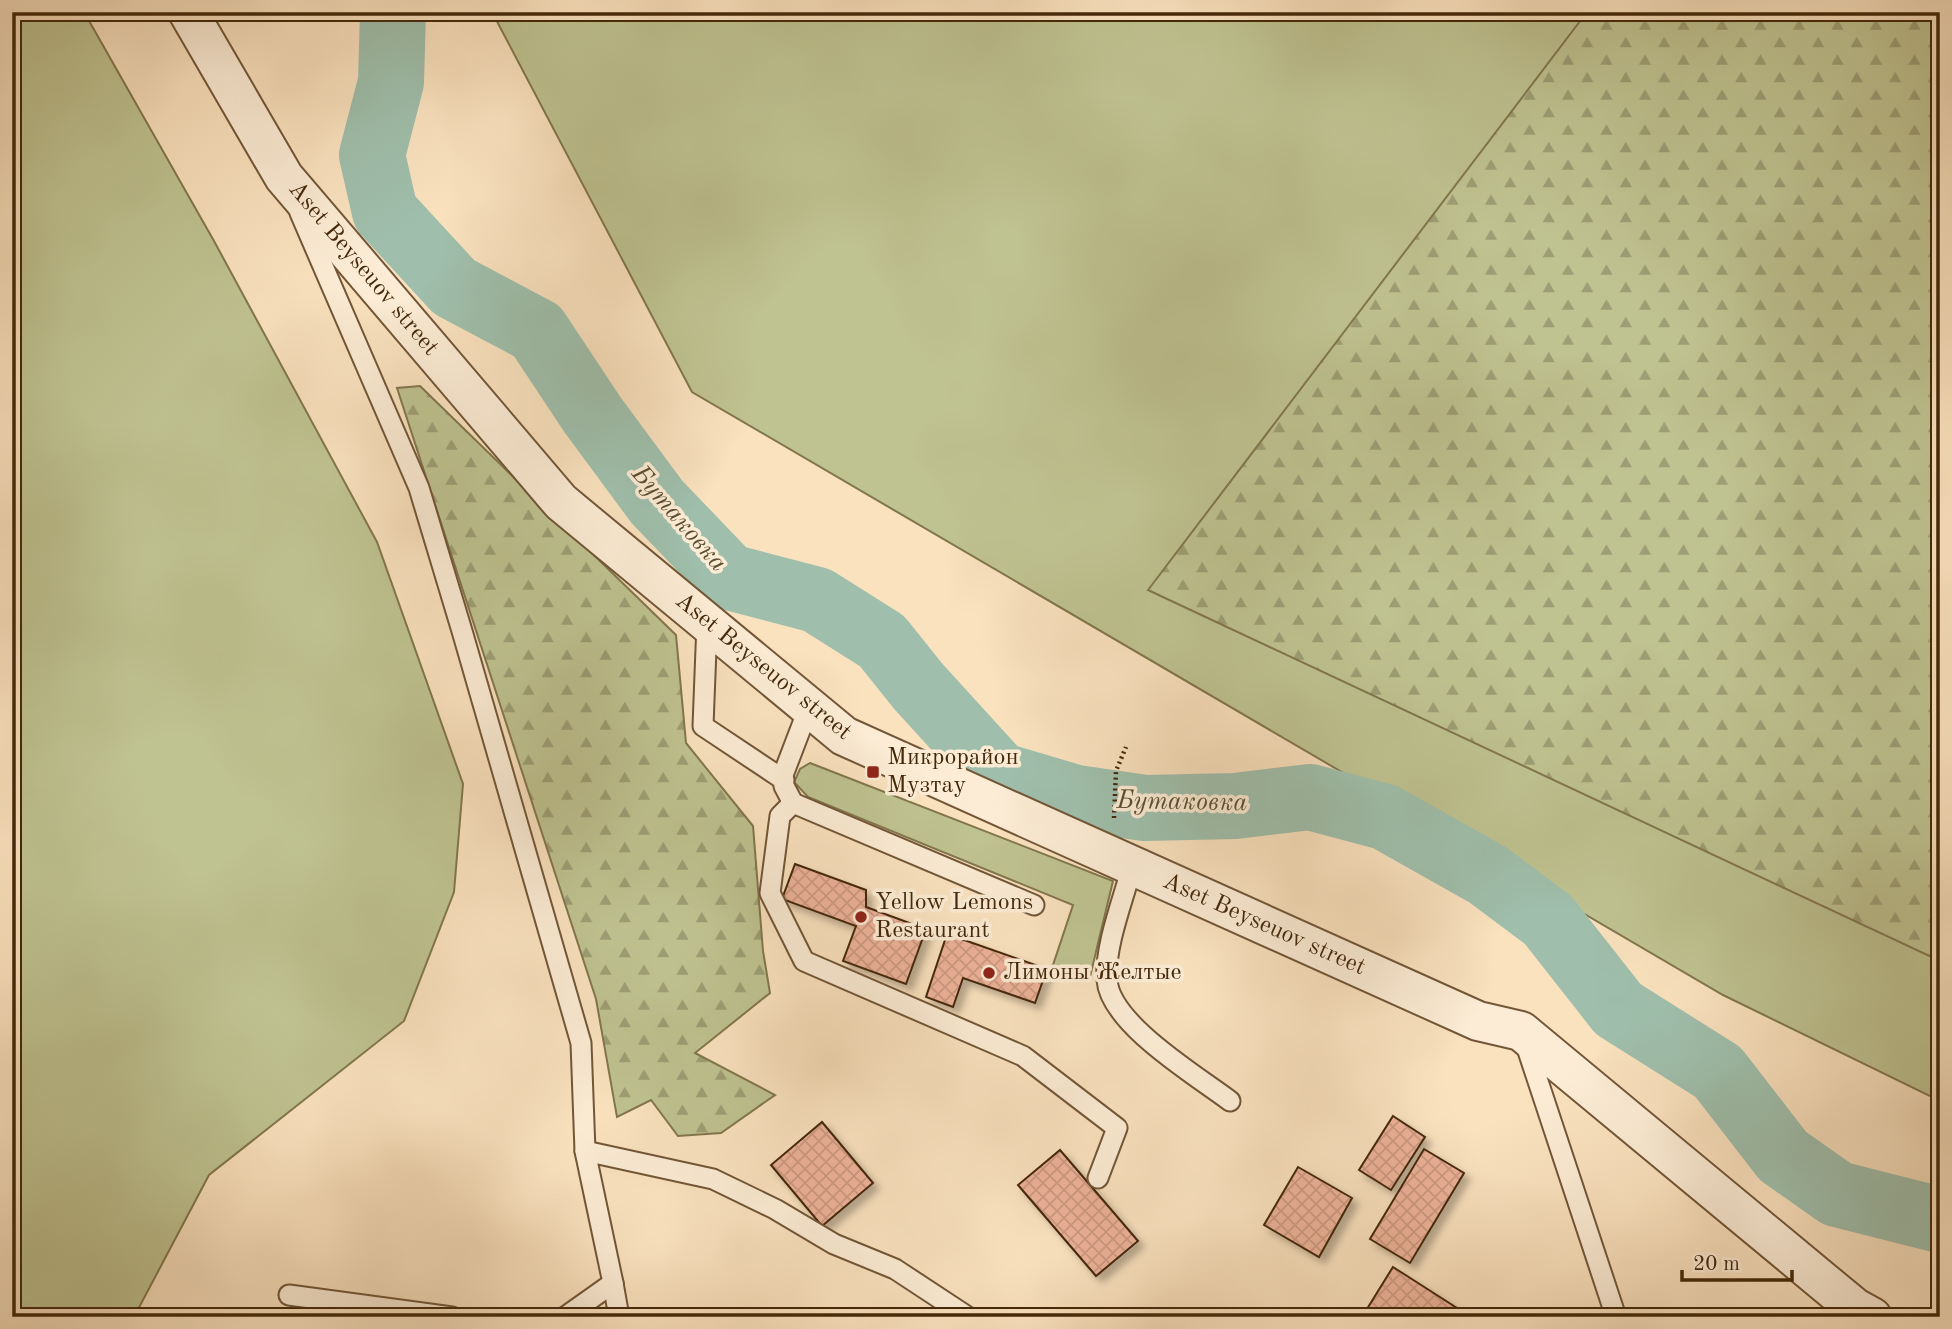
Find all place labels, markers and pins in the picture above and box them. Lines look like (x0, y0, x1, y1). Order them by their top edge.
place label: Микрорайон Музтау (887, 746, 1019, 798)
marker: Микрорайон Музтау (865, 764, 881, 780)
place label: Yellow Lemons Restaurant (875, 891, 1033, 943)
marker: Yellow Lemons Restaurant (853, 909, 869, 925)
place label: Лимоны Желтые (1003, 961, 1182, 985)
marker: Лимоны Желтые (981, 965, 997, 981)

